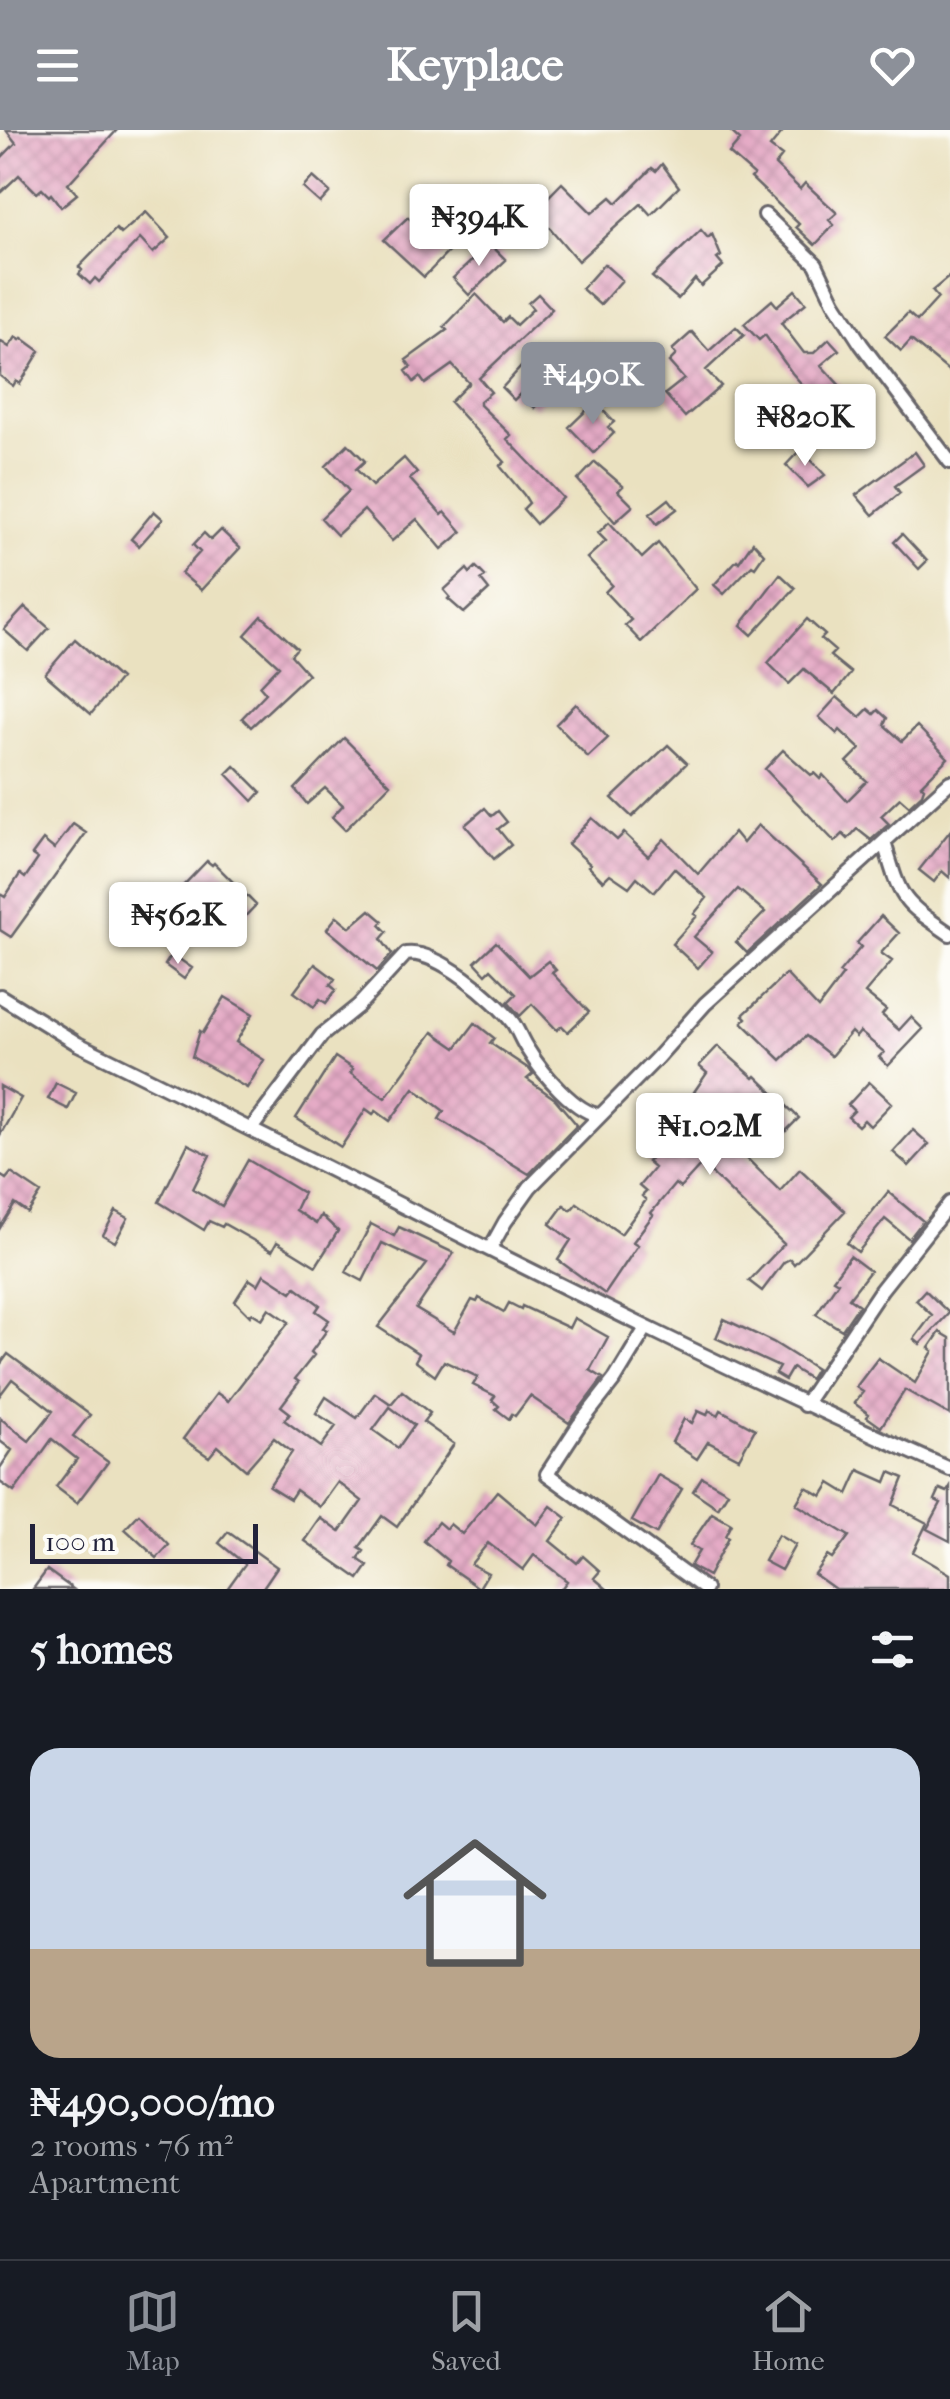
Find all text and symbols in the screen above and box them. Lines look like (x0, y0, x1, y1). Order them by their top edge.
icon: menu (30, 38, 85, 93)
icon: heart (865, 38, 920, 93)
text: Keyplace (387, 39, 563, 92)
pin: ₦394K (409, 184, 549, 269)
text: ₦394K (432, 198, 526, 235)
pin: ₦490K (523, 342, 663, 427)
text: ₦490K (543, 356, 643, 393)
pin: ₦820K (735, 384, 875, 469)
text: ₦820K (757, 398, 853, 435)
pin: ₦562K (108, 882, 248, 967)
text: ₦562K (131, 896, 225, 933)
pin: ₦1.02M (629, 1093, 791, 1178)
text: ₦1.02M (658, 1107, 762, 1144)
scale bar (30, 1519, 258, 1564)
text: 100 m (45, 1525, 115, 1558)
icon: filters (865, 1622, 920, 1677)
text: 5 homes (30, 1625, 173, 1674)
icon: home (385, 1813, 565, 1993)
text: ₦490,000/mo (30, 2078, 275, 2127)
text: 2 rooms · 76 m² (30, 2127, 233, 2164)
text: Apartment (30, 2164, 180, 2201)
tab: Map (125, 2284, 180, 2377)
tab: Saved (431, 2284, 501, 2377)
tab: Home (752, 2284, 825, 2377)

